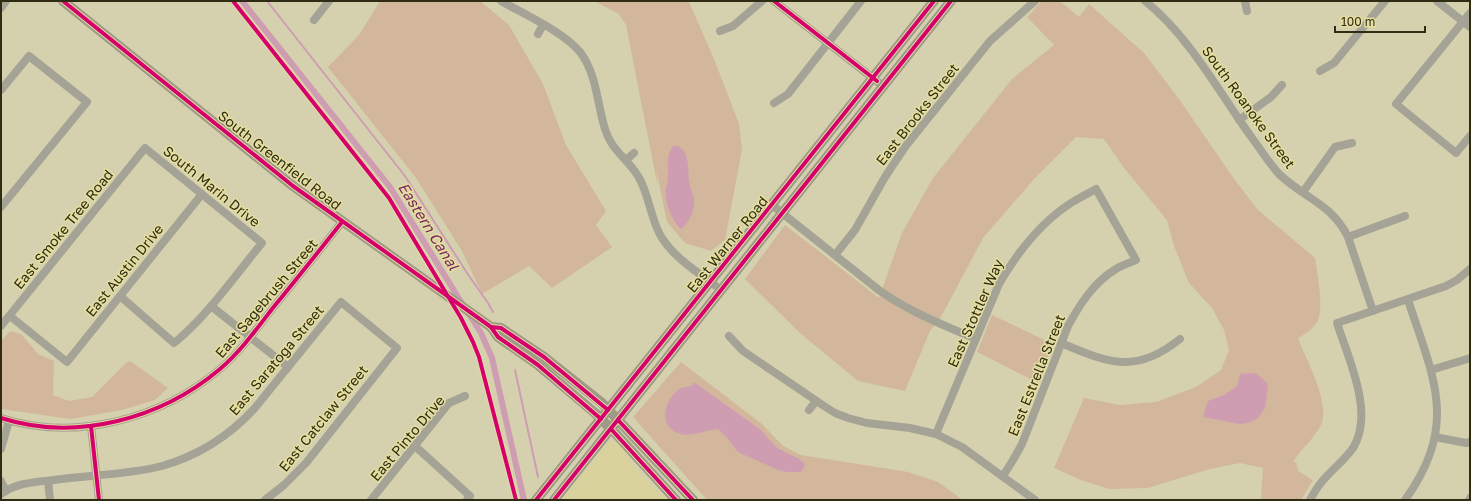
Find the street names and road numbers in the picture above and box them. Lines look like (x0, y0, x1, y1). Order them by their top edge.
street label: South Roanoke Street (1199, 43, 1299, 171)
street label: East Brooks Street (872, 60, 962, 168)
street label: South Greenfield Road (215, 107, 345, 213)
street label: South Marin Drive (160, 142, 264, 230)
street label: East Smoke Tree Road (10, 166, 116, 292)
street label: East Warner Road (683, 192, 771, 296)
street label: East Austin Drive (82, 220, 166, 320)
street label: East Sagebrush Street (211, 235, 321, 361)
street label: East Stottler Way (944, 256, 1006, 370)
street label: East Saratoga Street (225, 302, 327, 418)
street label: East Estrella Street (1004, 312, 1068, 438)
street label: East Catclaw Street (275, 361, 371, 475)
street label: East Pinto Drive (366, 392, 448, 484)

